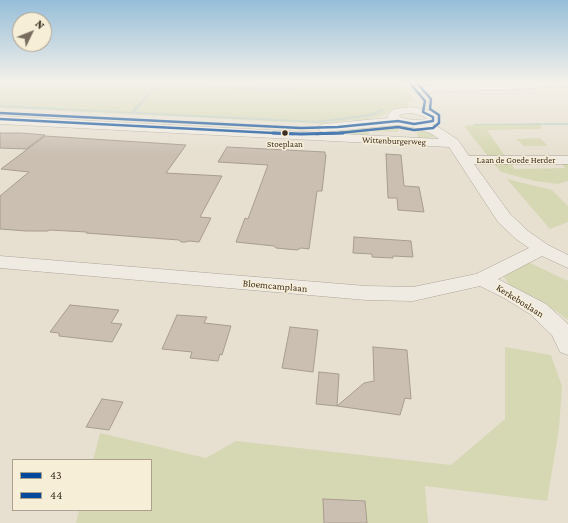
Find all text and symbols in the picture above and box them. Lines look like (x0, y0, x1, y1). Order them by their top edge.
north arrow (12, 12, 52, 52)
text: N (33, 18, 47, 31)
marker: Stoeplaan (280, 128, 290, 138)
street label: Wittenburgerweg (362, 134, 426, 148)
place label: Stoeplaan (267, 139, 303, 149)
street label: Laan de Goede Herder (477, 155, 555, 165)
street label: Bloemcamplaan (242, 277, 308, 295)
street label: Kerkeboslaan (494, 282, 546, 320)
legend (12, 459, 152, 511)
text: 43 (50, 468, 62, 482)
text: 44 (50, 488, 62, 502)

